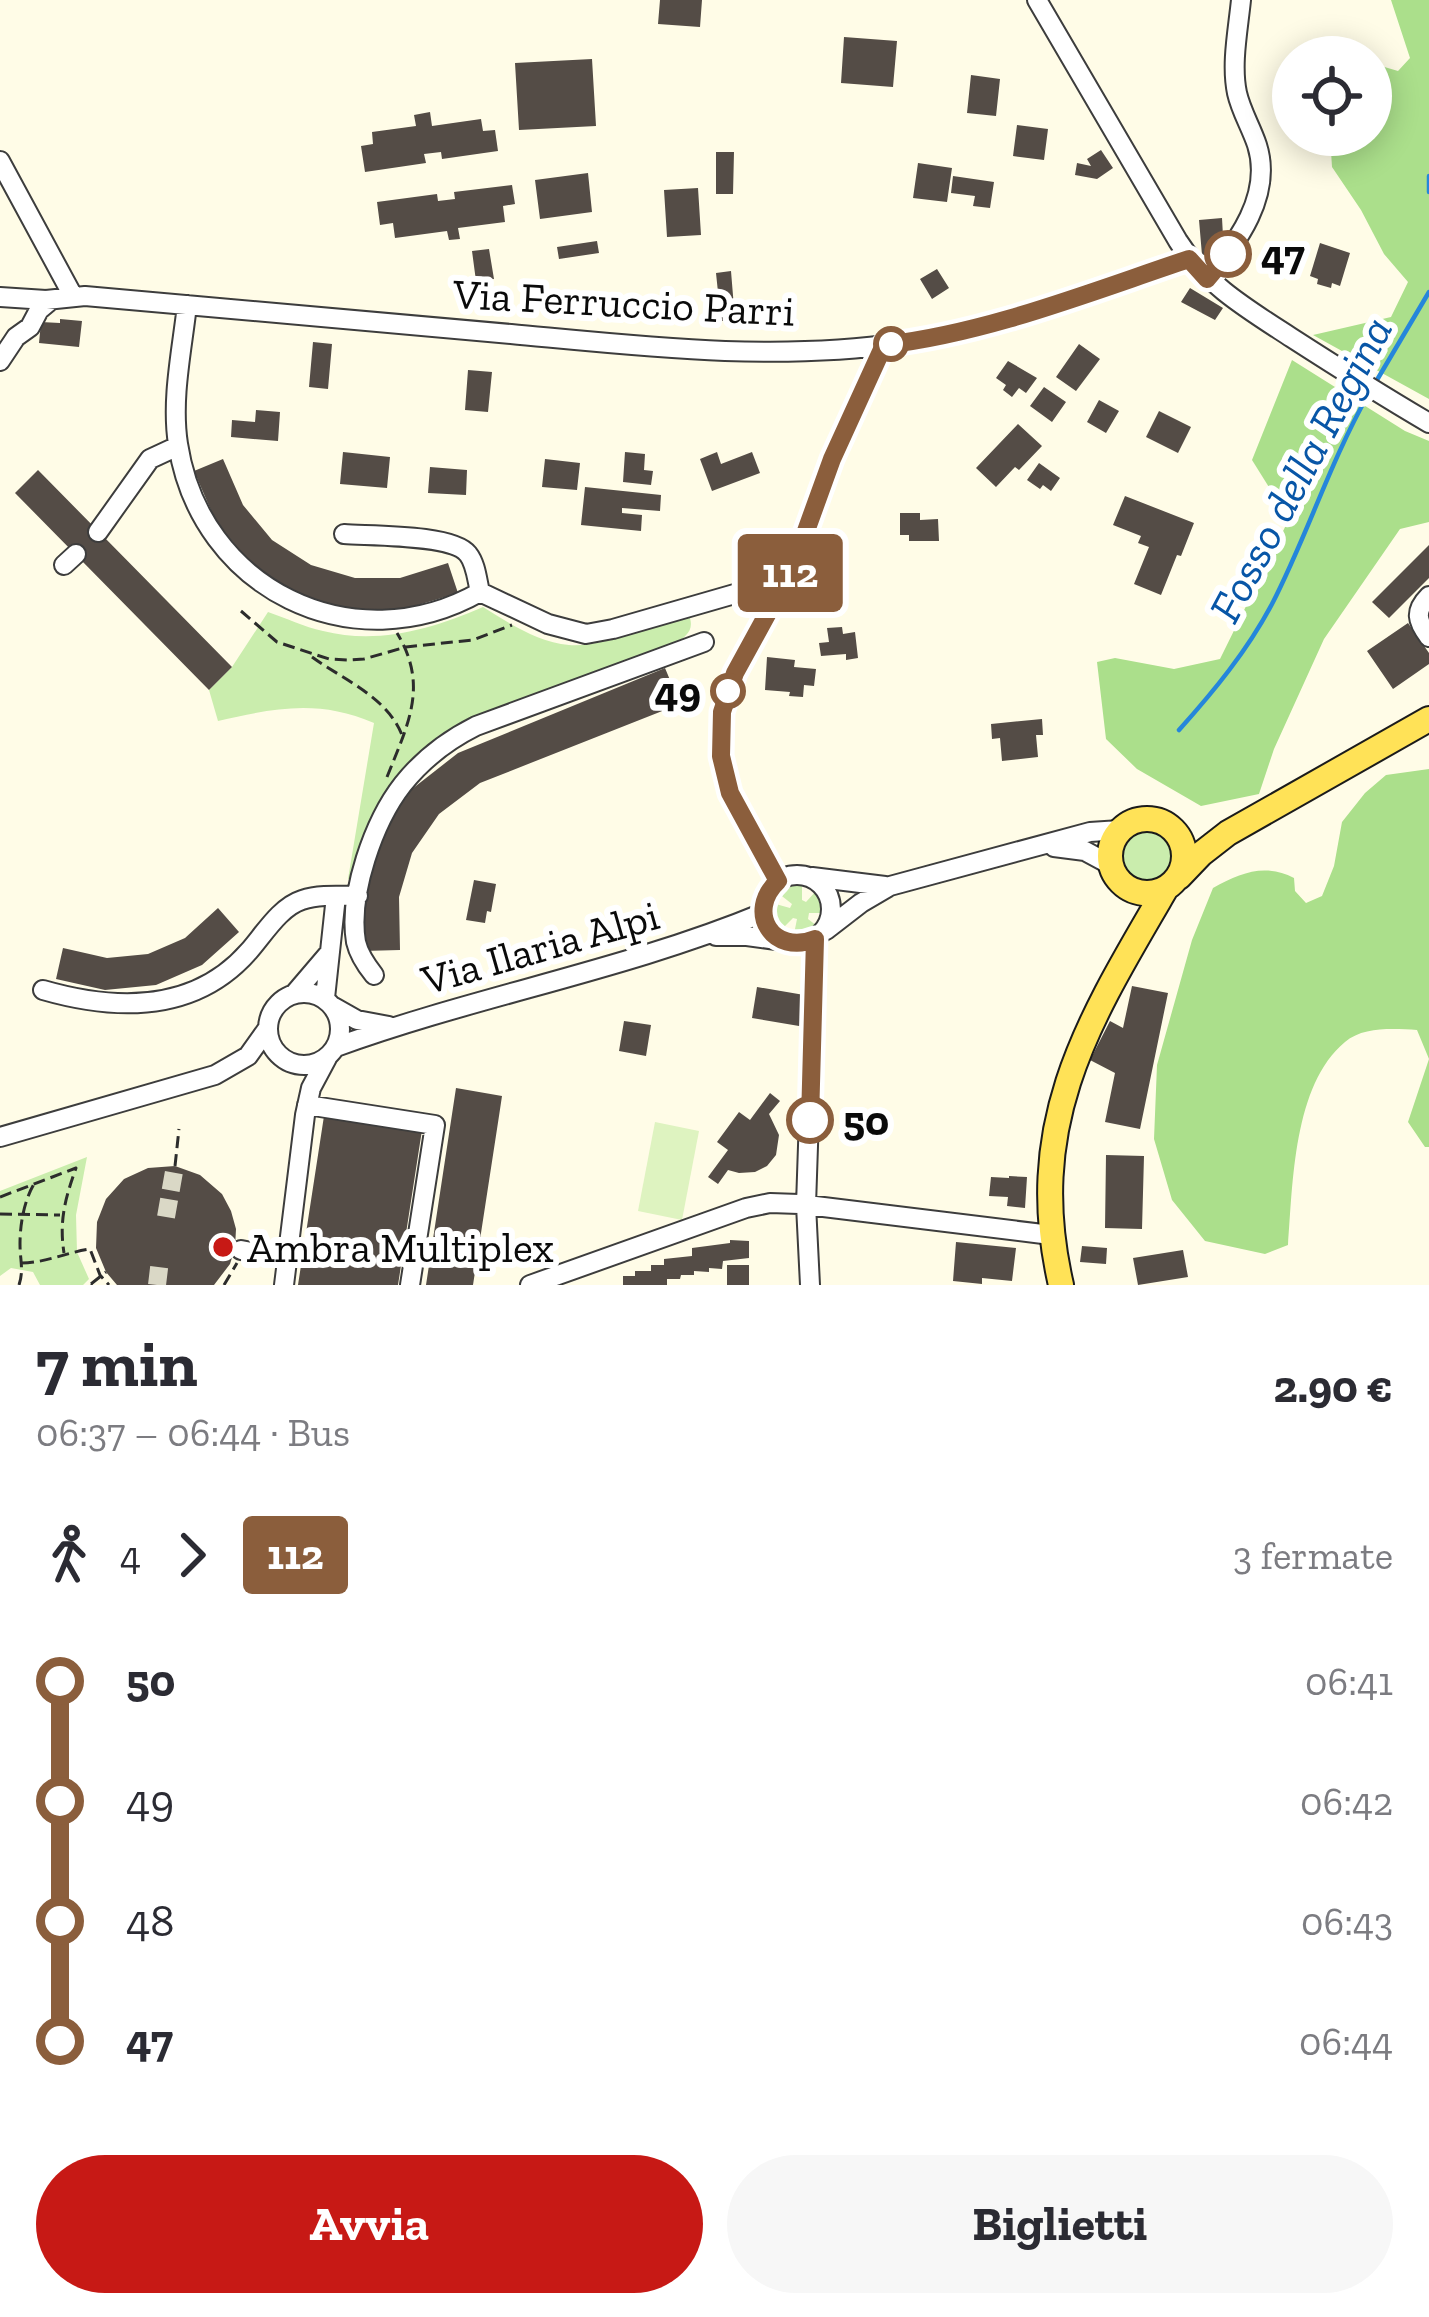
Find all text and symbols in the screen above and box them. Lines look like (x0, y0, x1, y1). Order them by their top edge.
map controls (1272, 36, 1392, 156)
button: locate (1272, 36, 1392, 156)
place label: 47 (1261, 229, 1305, 280)
marker: 47 (1206, 232, 1250, 276)
street label: Via Ferruccio Parri (451, 268, 796, 337)
water label: Fosso della Regina (1198, 308, 1404, 631)
unlabelled marker (875, 328, 907, 360)
line badge: 112 (721, 534, 859, 612)
text: 112 (762, 547, 818, 598)
place label: 49 (655, 666, 701, 717)
marker: 49 (712, 675, 744, 707)
street label: Via Ilaria Alpi (415, 889, 665, 1006)
place label: 50 (843, 1095, 889, 1146)
marker: 50 (788, 1098, 832, 1142)
place label: Ambra Multiplex (247, 1222, 554, 1273)
marker: Ambra Multiplex (210, 1234, 236, 1260)
text: 7 min (36, 1324, 198, 1403)
text: 2.90 € (1274, 1360, 1393, 1414)
text: 06:37 – 06:44 · Bus (36, 1409, 350, 1456)
icon: walk (36, 1522, 102, 1588)
icon: forward (159, 1522, 225, 1588)
text: 112 (267, 1529, 324, 1580)
text: 4 (120, 1532, 141, 1579)
text: 3 fermate (1233, 1532, 1393, 1579)
text: 50 (126, 1654, 175, 1708)
text: 06:41 (1305, 1658, 1393, 1705)
text: 49 (126, 1774, 174, 1828)
text: 06:42 (1300, 1778, 1393, 1825)
text: 48 (126, 1894, 174, 1948)
text: 06:43 (1301, 1898, 1393, 1945)
text: 47 (126, 2014, 173, 2068)
text: 06:44 (1299, 2018, 1393, 2065)
button: Avvia (36, 2155, 703, 2293)
button: Biglietti (727, 2155, 1393, 2293)

